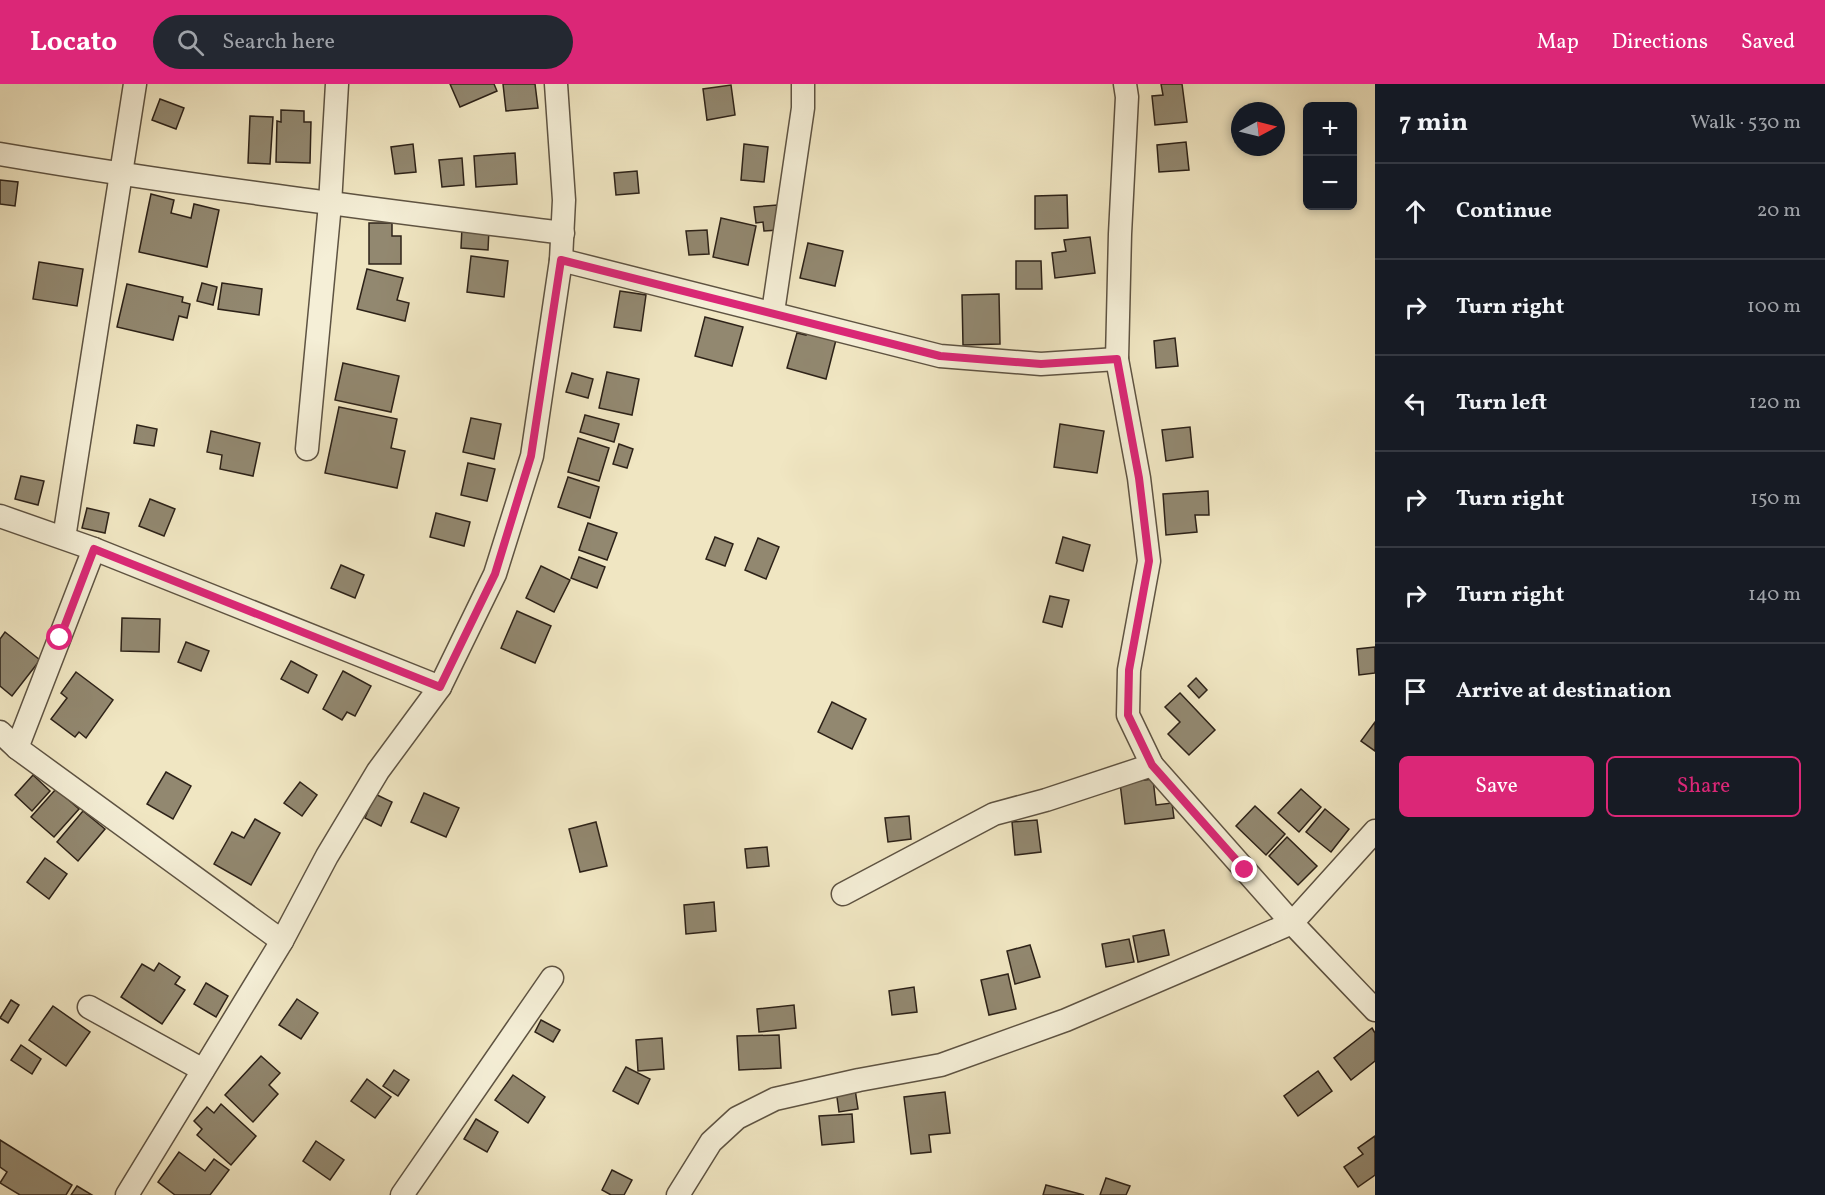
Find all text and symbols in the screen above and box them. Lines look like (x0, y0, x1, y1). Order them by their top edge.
search box (153, 15, 573, 69)
text: Locato (30, 23, 117, 62)
icon: search (174, 26, 207, 59)
text: Search here (222, 27, 335, 58)
text: Map (1537, 28, 1579, 57)
text: Directions (1612, 28, 1708, 57)
text: Saved (1741, 28, 1795, 57)
north arrow (1231, 102, 1285, 156)
map controls (1303, 102, 1357, 210)
button: + (1303, 102, 1357, 156)
text: 7 min (1399, 105, 1468, 141)
text: Walk · 530 m (1690, 109, 1801, 137)
button: − (1303, 156, 1357, 210)
icon: ahead (1399, 195, 1432, 228)
text: Continue (1456, 196, 1552, 227)
text: 20 m (1757, 197, 1801, 225)
icon: right (1399, 291, 1432, 324)
text: Turn right (1456, 292, 1564, 323)
text: 100 m (1747, 293, 1801, 321)
icon: left (1399, 387, 1432, 420)
text: Turn left (1456, 388, 1547, 419)
text: 120 m (1749, 389, 1801, 417)
icon: right (1399, 483, 1432, 516)
text: Turn right (1456, 484, 1564, 515)
text: 150 m (1750, 485, 1801, 513)
icon: right (1399, 579, 1432, 612)
text: Turn right (1456, 580, 1564, 611)
text: 140 m (1748, 581, 1801, 609)
route start (46, 624, 72, 650)
icon: arrive (1399, 675, 1432, 708)
text: Arrive at destination (1456, 676, 1672, 707)
button: Save (1399, 756, 1594, 817)
button: Share (1606, 756, 1801, 817)
route end (1231, 856, 1257, 882)

